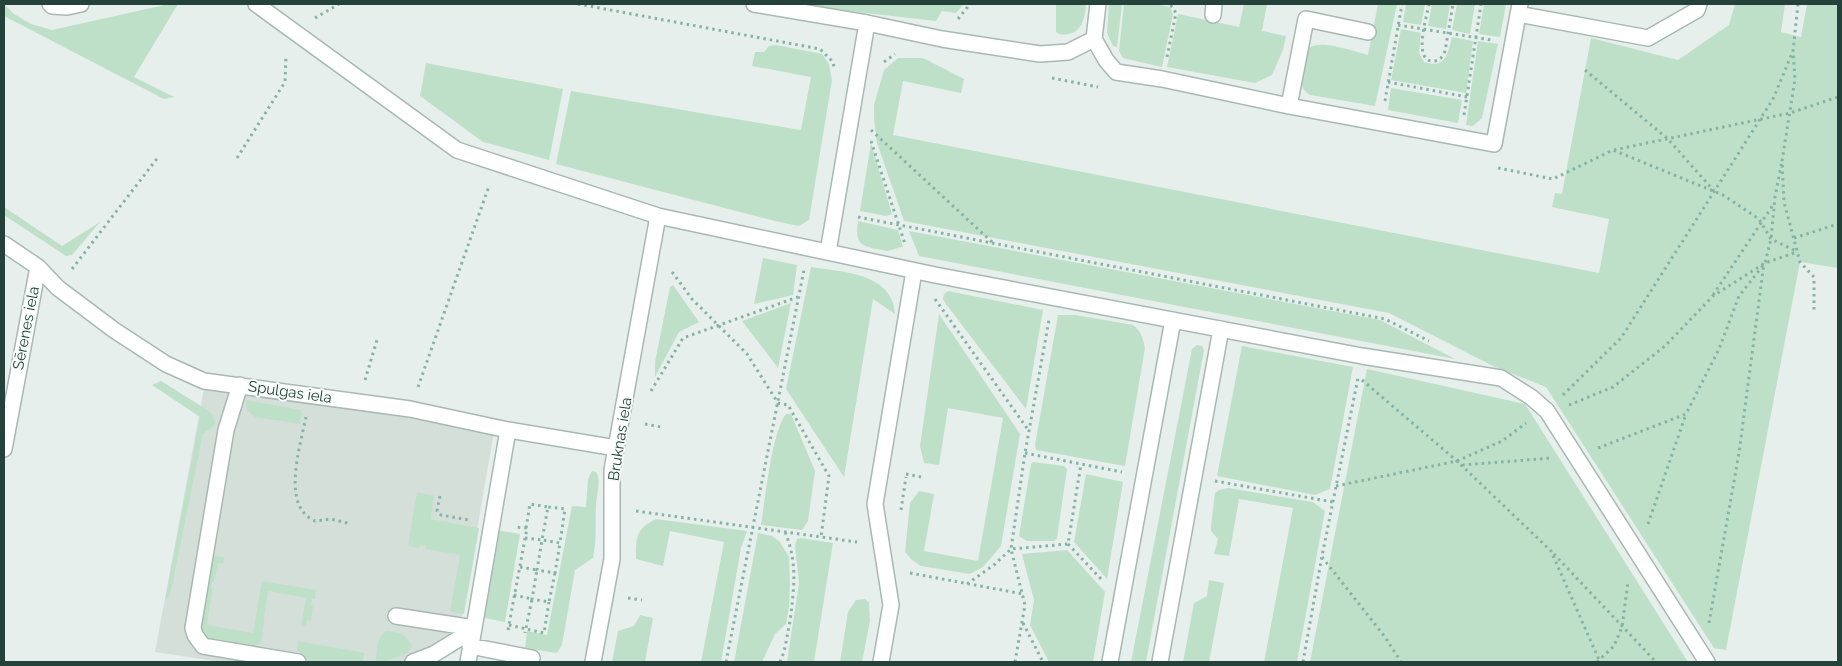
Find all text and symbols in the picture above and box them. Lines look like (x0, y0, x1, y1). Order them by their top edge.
street label: Sērenes iela (9, 285, 43, 371)
street label: Spulgas iela (247, 377, 333, 407)
street label: Bruknas iela (605, 396, 635, 482)

